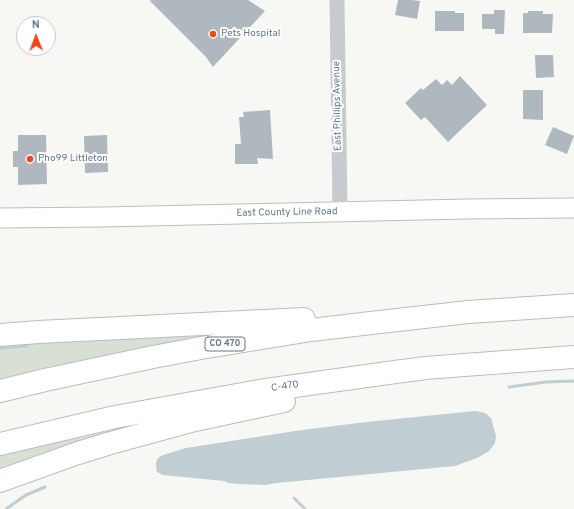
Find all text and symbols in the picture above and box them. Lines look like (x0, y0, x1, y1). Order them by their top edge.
north arrow (16, 16, 56, 56)
text: N (32, 18, 40, 32)
place label: Pets Hospital (221, 28, 280, 40)
marker: Pets Hospital (208, 29, 218, 39)
street label: East Phillips Avenue (331, 61, 345, 151)
place label: Pho99 Littleton (38, 153, 108, 165)
marker: Pho99 Littleton (25, 154, 35, 164)
street label: East County Line Road (236, 206, 338, 220)
road number: CO 470 (205, 337, 245, 351)
street label: C-470 (270, 379, 300, 395)

